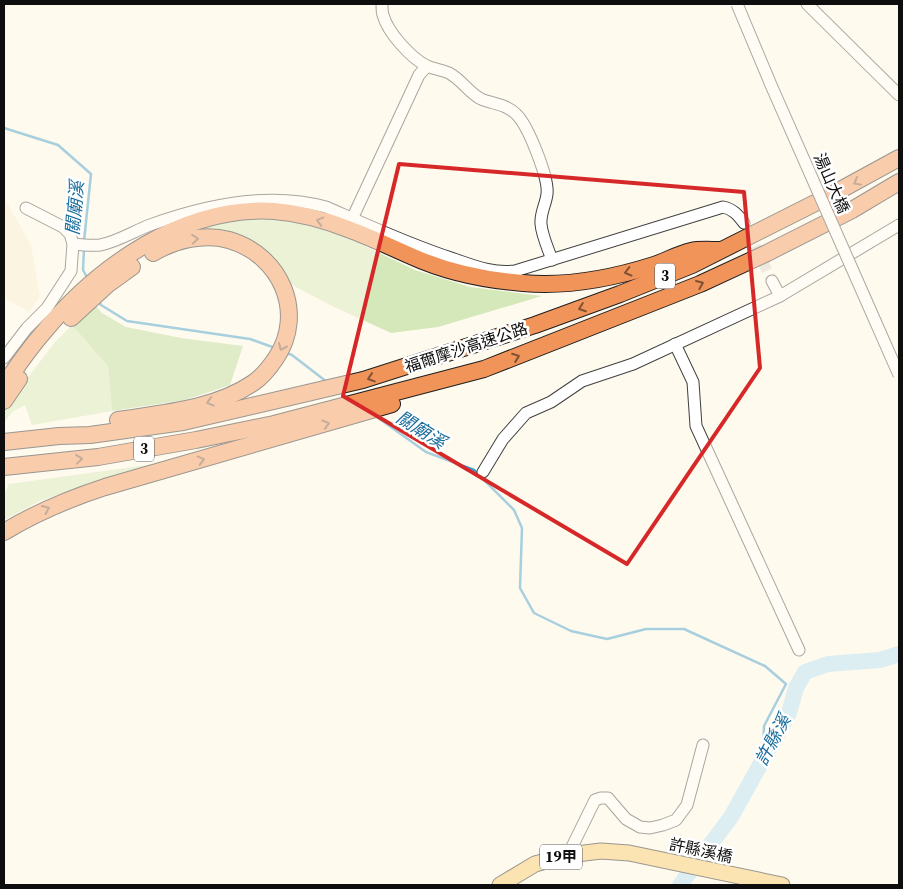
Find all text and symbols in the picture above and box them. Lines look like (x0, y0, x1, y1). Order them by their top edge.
street label: 湯山大橋 (809, 149, 855, 217)
one-way arrow (853, 175, 862, 185)
water label: 關廟溪 (60, 177, 90, 236)
one-way arrow (316, 216, 325, 226)
one-way arrow (192, 233, 200, 244)
road number: 3 (655, 264, 675, 288)
one-way arrow (624, 266, 633, 277)
one-way arrow (695, 280, 704, 291)
one-way arrow (578, 302, 587, 312)
street label: 福爾摩沙高速公路 (402, 317, 530, 377)
one-way arrow (277, 342, 288, 351)
one-way arrow (511, 352, 520, 363)
one-way arrow (367, 372, 375, 382)
one-way arrow (207, 397, 215, 407)
water label: 關廟溪 (392, 405, 453, 456)
one-way arrow (321, 419, 329, 429)
road number: 3 (134, 436, 154, 462)
one-way arrow (76, 454, 84, 465)
one-way arrow (197, 455, 206, 466)
one-way arrow (41, 504, 50, 515)
water label: 許縣溪 (749, 707, 798, 769)
street label: 許縣溪橋 (667, 833, 735, 867)
road number: 19甲 (540, 844, 582, 870)

